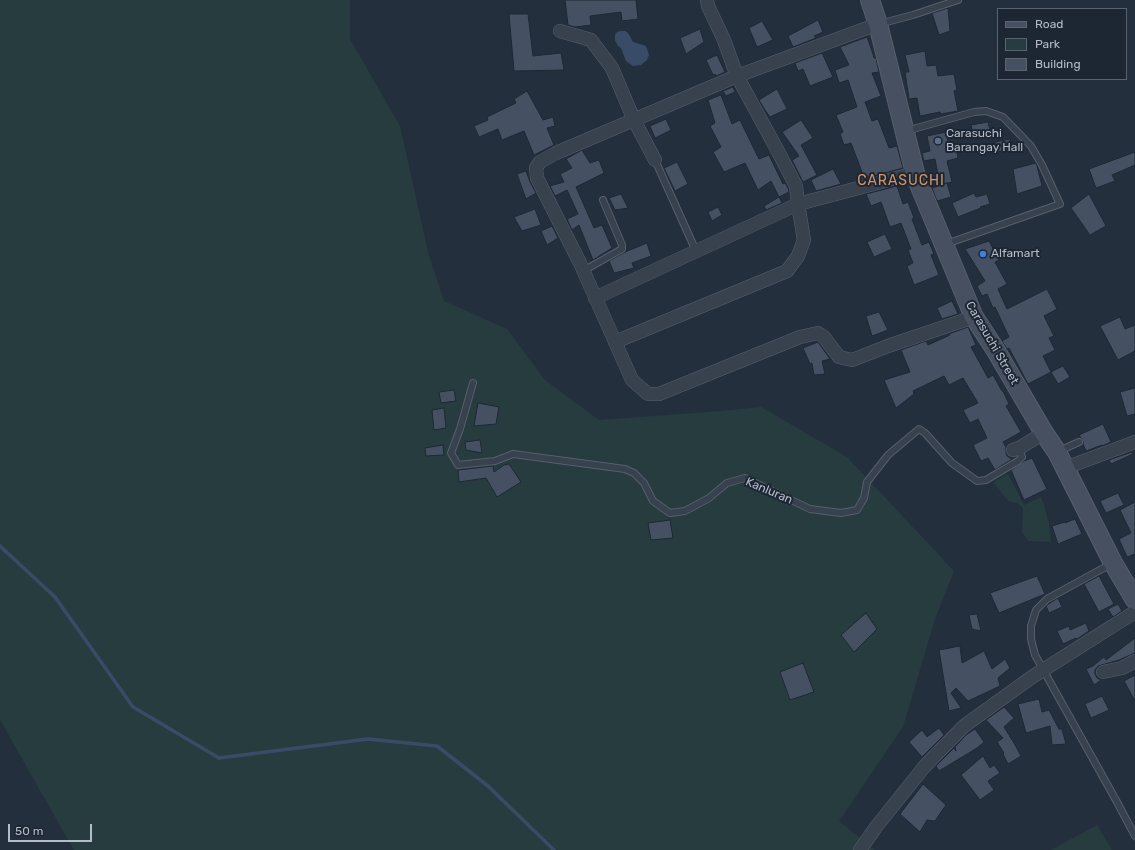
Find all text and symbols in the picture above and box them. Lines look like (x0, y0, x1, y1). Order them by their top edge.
legend (997, 8, 1127, 80)
text: Road (1035, 17, 1063, 31)
text: Park (1035, 37, 1060, 51)
text: Building (1035, 57, 1081, 71)
place label: Carasuchi Barangay Hall (946, 127, 1023, 155)
marker: Carasuchi Barangay Hall (933, 136, 943, 146)
district label: CARASUCHI (857, 173, 945, 189)
place label: Alfamart (991, 247, 1040, 261)
marker: Alfamart (978, 249, 988, 259)
street label: Carasuchi Street (962, 299, 1022, 387)
street label: Kanluran (743, 475, 795, 507)
scale bar (10, 816, 94, 842)
text: 50 m (15, 824, 43, 838)

